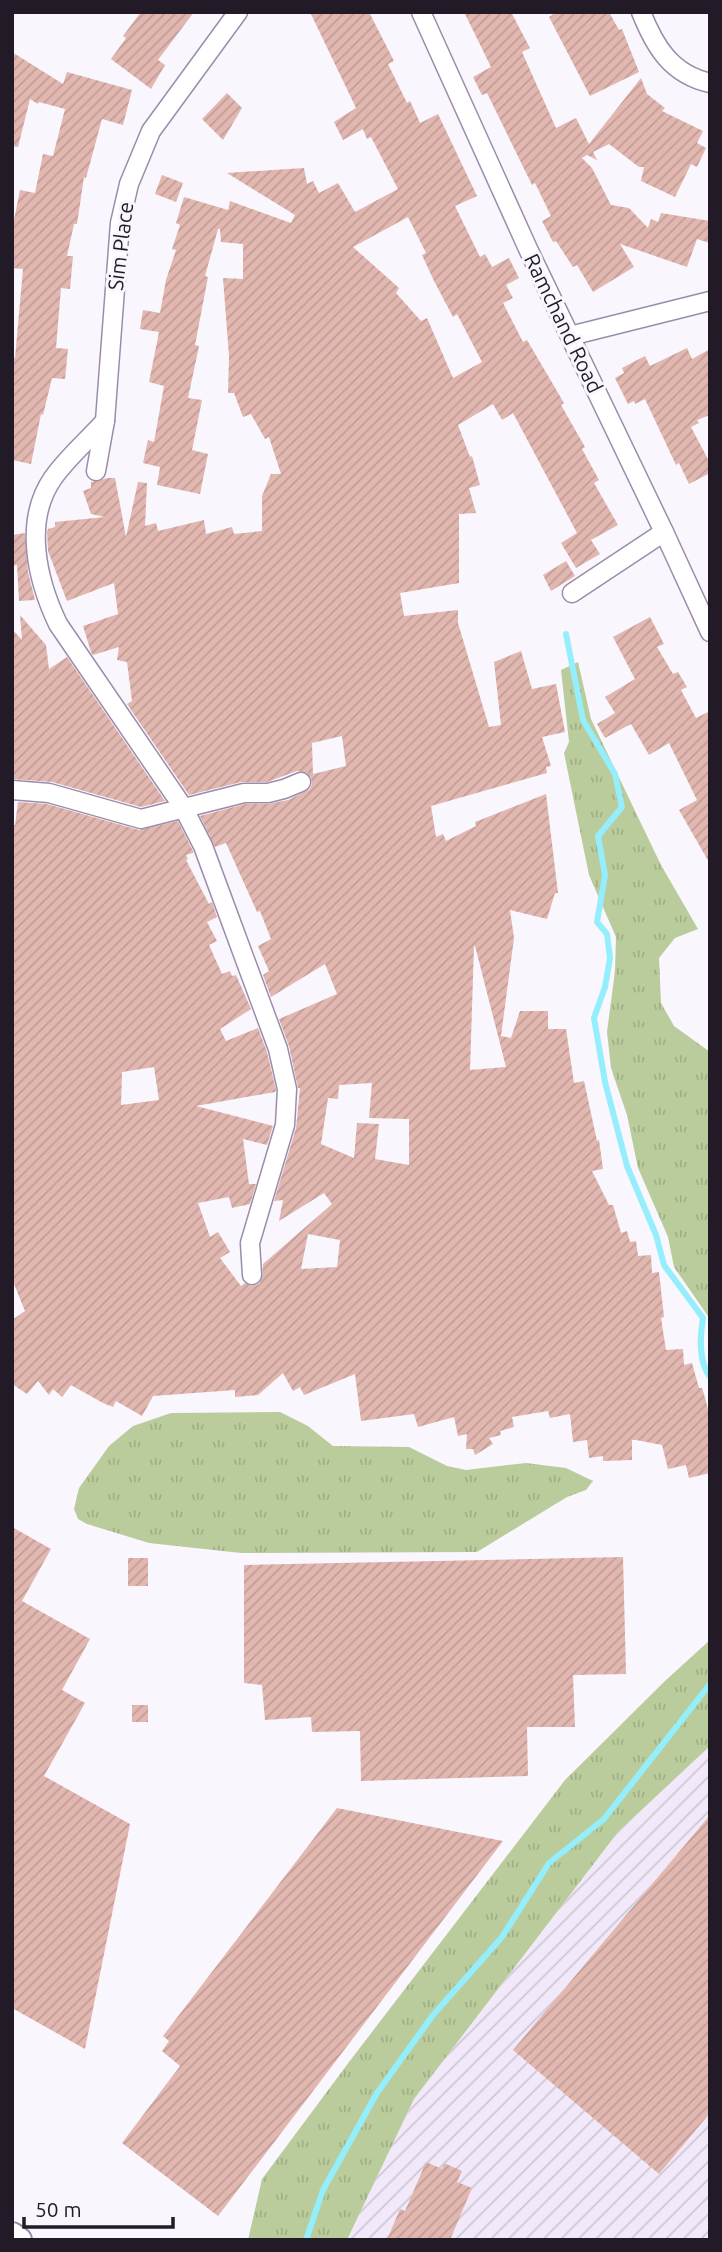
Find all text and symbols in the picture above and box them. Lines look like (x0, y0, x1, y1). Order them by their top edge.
street label: Sim Place (103, 200, 137, 292)
street label: Ramchand Road (520, 249, 608, 397)
scale bar (24, 2186, 173, 2230)
text: 50 m (35, 2197, 82, 2221)

